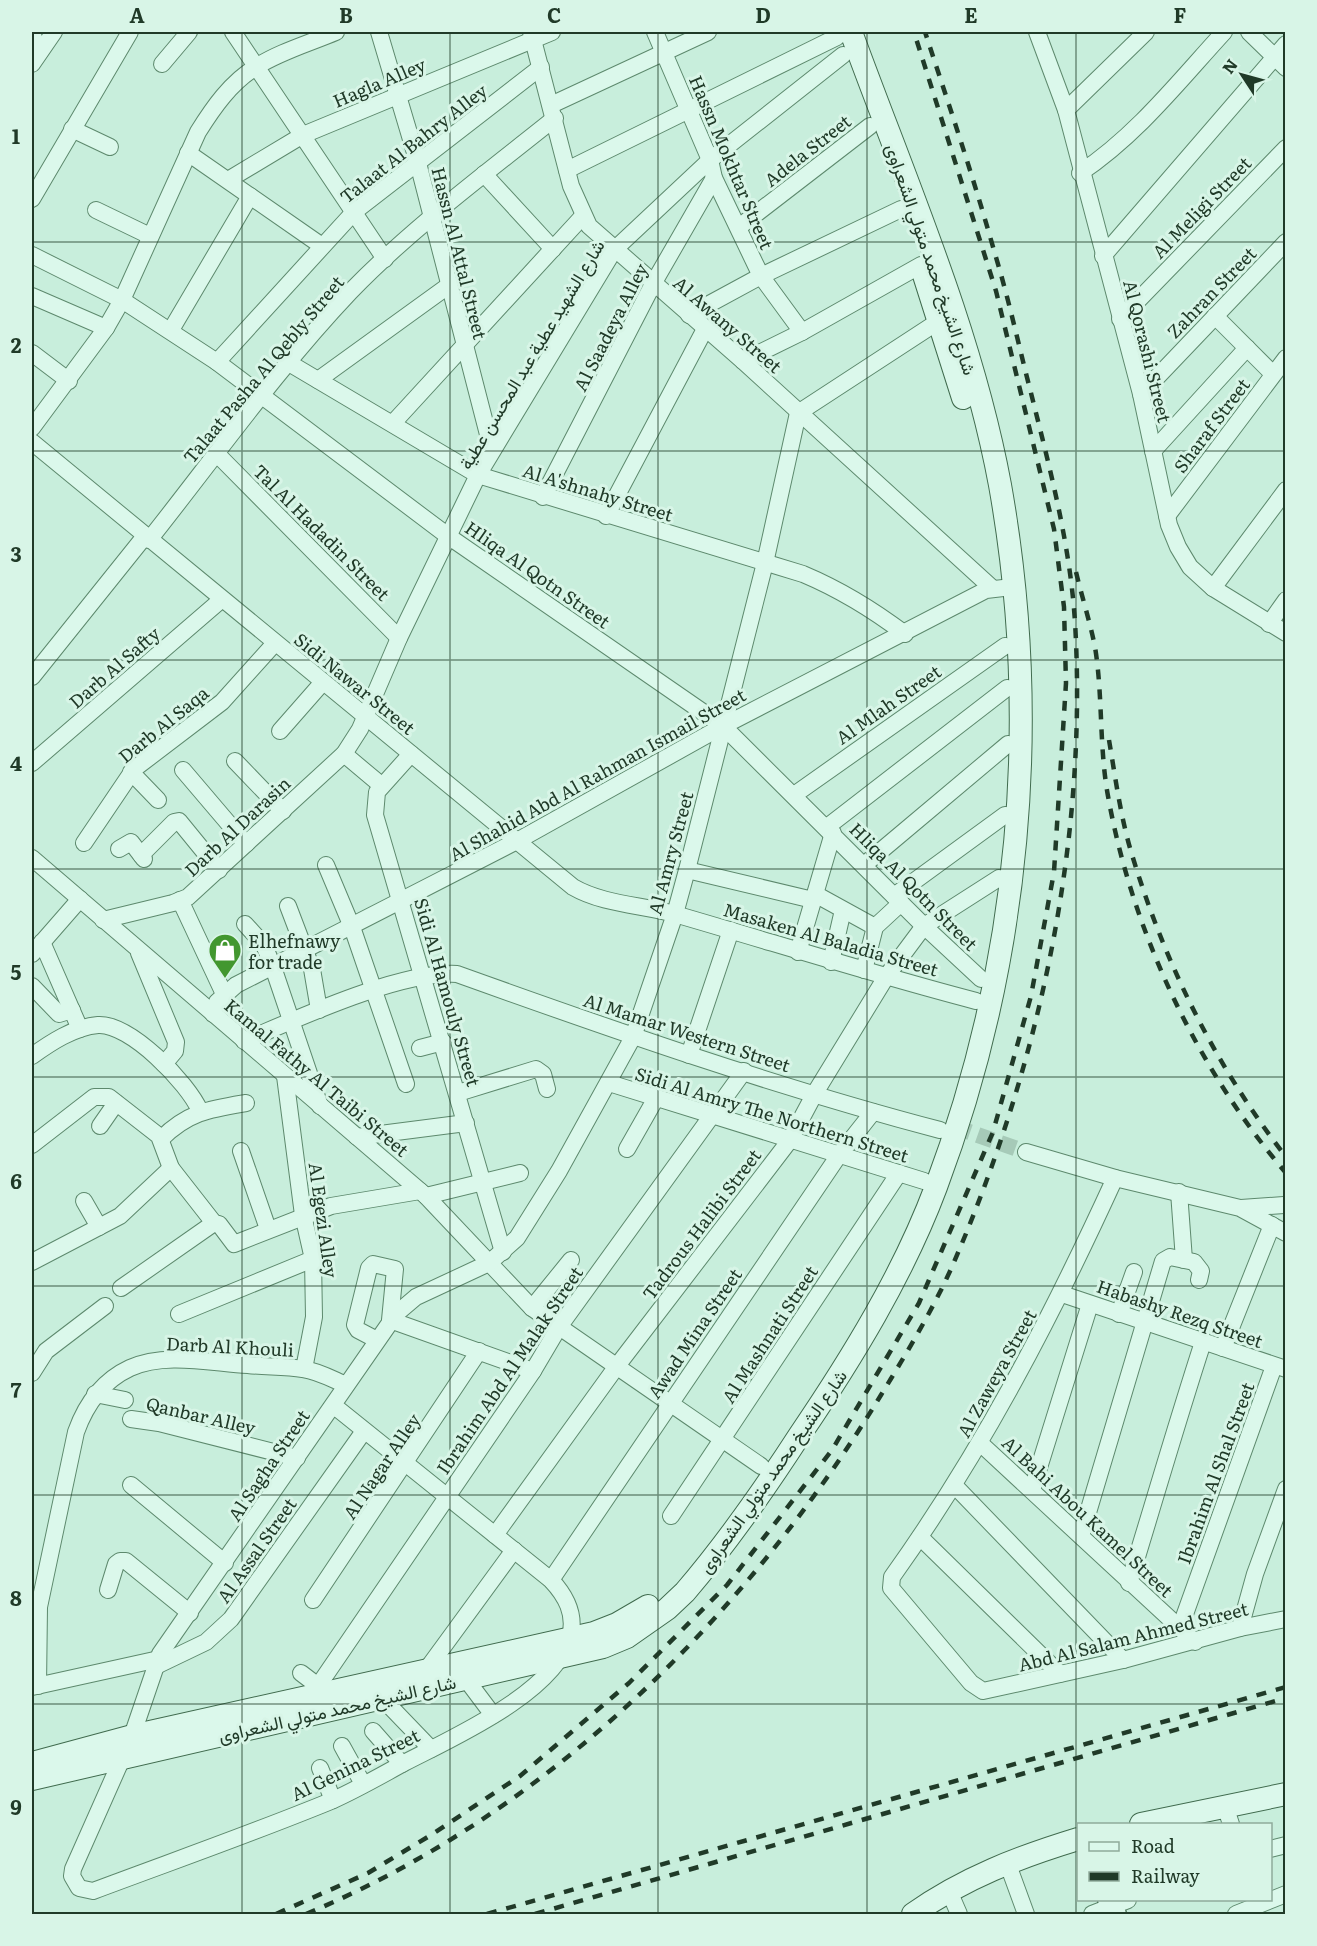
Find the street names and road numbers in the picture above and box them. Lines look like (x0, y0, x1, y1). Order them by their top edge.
street label: Hagla Alley (328, 50, 430, 114)
street label: Hassn Mokhtar Street (683, 71, 781, 254)
street label: Talaat Al Bahry Alley (333, 76, 493, 209)
street label: Adela Street (758, 107, 857, 193)
street label: شارع الشيخ محمد متولي الشعراوى (877, 140, 984, 379)
street label: Al Meligi Street (1145, 149, 1257, 264)
street label: Hassn Al Attal Street (426, 164, 495, 343)
street label: شارع الشهيد عطية عبد المحسن عطية (451, 234, 611, 474)
street label: Zahran Street (1160, 240, 1262, 344)
street label: Al Saadeya Alley (566, 258, 654, 396)
street label: Talaat Pasha Al Qebly Street (176, 269, 350, 469)
street label: Al Awany Street (668, 269, 789, 379)
street label: Al Qorashi Street (1117, 277, 1179, 426)
street label: Sharaf Street (1166, 371, 1256, 478)
street label: Al A'shnahy Street (519, 456, 677, 528)
street label: Tal Al Hadadin Street (248, 458, 397, 607)
street label: Hliqa Al Qotn Street (460, 514, 617, 635)
street label: Darb Al Safty (63, 619, 166, 714)
street label: Sidi Nawar Street (289, 626, 422, 741)
street label: Al Mlah Street (830, 657, 947, 750)
street label: Darb Al Saqa (112, 679, 214, 769)
street label: Al Shahid Abd Al Rahman Ismail Street (444, 681, 751, 867)
street label: Darb Al Darasin (178, 770, 296, 882)
street label: Al Amry Street (641, 787, 700, 918)
street label: Hliqa Al Qotn Street (844, 816, 985, 957)
street label: Sidi Al Hamouly Street (408, 895, 488, 1090)
street label: Masaken Al Baladia Street (720, 895, 942, 983)
street label: Al Mamar Western Street (580, 986, 795, 1078)
street label: Kamal Fathy Al Taibi Street (219, 992, 416, 1163)
street label: Sidi Al Amry The Northern Street (632, 1059, 913, 1169)
street label: Tadrous Halibi Street (635, 1142, 767, 1305)
street label: Al Egezi Alley (303, 1161, 346, 1280)
street label: Al Mashnati Street (714, 1259, 824, 1408)
street label: Ibrahim Abd Al Malak Street (429, 1260, 589, 1479)
street label: Awad Mina Street (640, 1262, 748, 1404)
street label: Habashy Rezq Street (1093, 1272, 1267, 1354)
street label: Al Zaweya Street (950, 1303, 1043, 1442)
street label: Darb Al Khouli (165, 1329, 295, 1363)
street label: شارع الشيخ محمد متولي الشعراوى (691, 1364, 855, 1580)
street label: Ibrahim Al Shal Street (1170, 1378, 1261, 1568)
street label: Qanbar Alley (144, 1389, 259, 1441)
street label: Al Sagha Street (221, 1403, 316, 1526)
street label: Al Nagar Alley (335, 1407, 427, 1524)
street label: Al Bahi Abou Kamel Street (996, 1429, 1180, 1603)
street label: Al Assal Street (210, 1491, 303, 1608)
street label: Abd Al Salam Ahmed Street (1015, 1594, 1251, 1678)
street label: شارع الشيخ محمد متولي الشعراوى (215, 1667, 459, 1751)
street label: Al Genina Street (286, 1721, 425, 1807)

